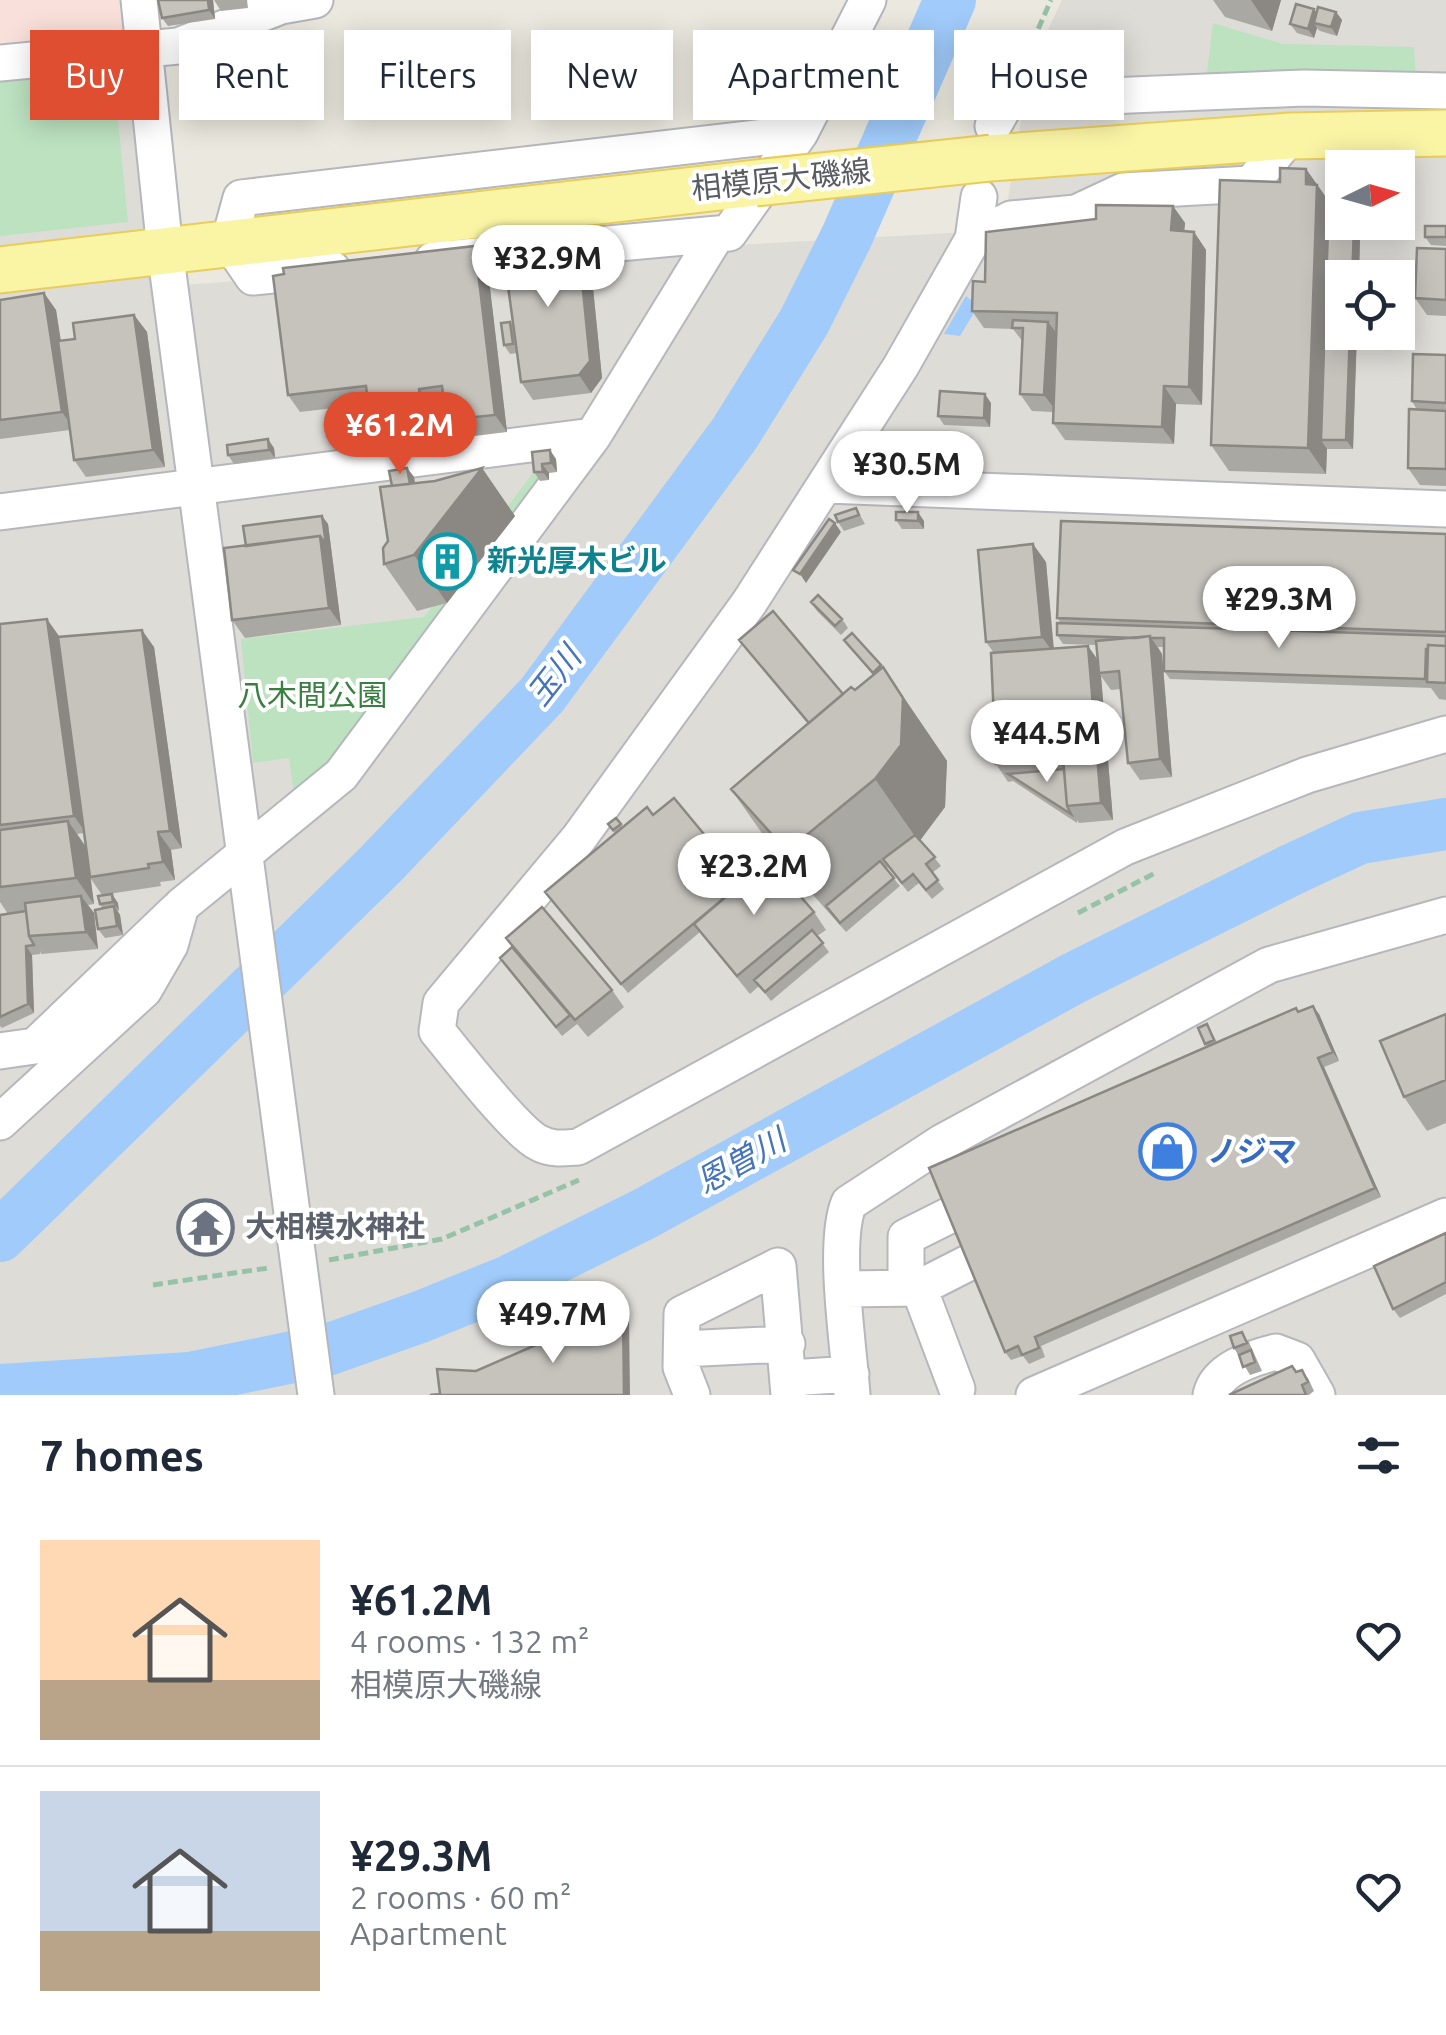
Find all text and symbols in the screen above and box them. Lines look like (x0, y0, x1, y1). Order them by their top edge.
chip: Buy (30, 30, 159, 120)
chip: Rent (179, 30, 324, 120)
chip: Filters (344, 30, 511, 120)
chip: New (531, 30, 673, 120)
chip: Apartment (693, 30, 934, 120)
chip: House (954, 30, 1124, 120)
north arrow (1325, 150, 1415, 240)
map controls (1325, 150, 1415, 350)
street label: 相模原大磯線 (690, 153, 872, 205)
pin: ¥32.9M (467, 225, 629, 310)
text: ¥32.9M (494, 239, 602, 275)
button: locate (1325, 260, 1415, 350)
pin: ¥61.2M (319, 392, 481, 477)
text: ¥61.2M (346, 406, 454, 442)
pin: ¥30.5M (826, 431, 988, 516)
text: ¥30.5M (853, 445, 961, 481)
building icon: 新光厚木ビル (418, 531, 478, 591)
place label: 新光厚木ビル (487, 543, 667, 577)
pin: ¥29.3M (1198, 566, 1360, 651)
text: ¥29.3M (1225, 580, 1333, 616)
water label: 玉川 (519, 637, 589, 712)
park label: 八木間公園 (237, 678, 387, 712)
pin: ¥44.5M (966, 700, 1128, 785)
text: ¥44.5M (993, 714, 1101, 750)
pin: ¥23.2M (673, 833, 835, 918)
text: ¥23.2M (700, 847, 808, 883)
water label: 恩曽川 (690, 1120, 794, 1199)
shop icon: ノジマ (1138, 1122, 1198, 1182)
place label: ノジマ (1207, 1134, 1297, 1168)
temple icon: 大相模水神社 (176, 1197, 236, 1257)
place label: 大相模水神社 (245, 1209, 425, 1243)
pin: ¥49.7M (472, 1281, 634, 1366)
text: ¥49.7M (499, 1295, 607, 1331)
icon: filters (1351, 1428, 1406, 1483)
text: 7 homes (40, 1432, 204, 1479)
text: ¥61.2M (350, 1576, 492, 1623)
icon: home (120, 1580, 240, 1700)
icon: heart (1351, 1613, 1406, 1668)
text: 4 rooms · 132 m² (350, 1623, 590, 1659)
text: 相模原大磯線 (350, 1666, 542, 1702)
icon: home (120, 1831, 240, 1951)
text: ¥29.3M (350, 1832, 492, 1879)
icon: heart (1351, 1864, 1406, 1919)
text: 2 rooms · 60 m² (350, 1879, 571, 1915)
text: Apartment (350, 1915, 507, 1951)

